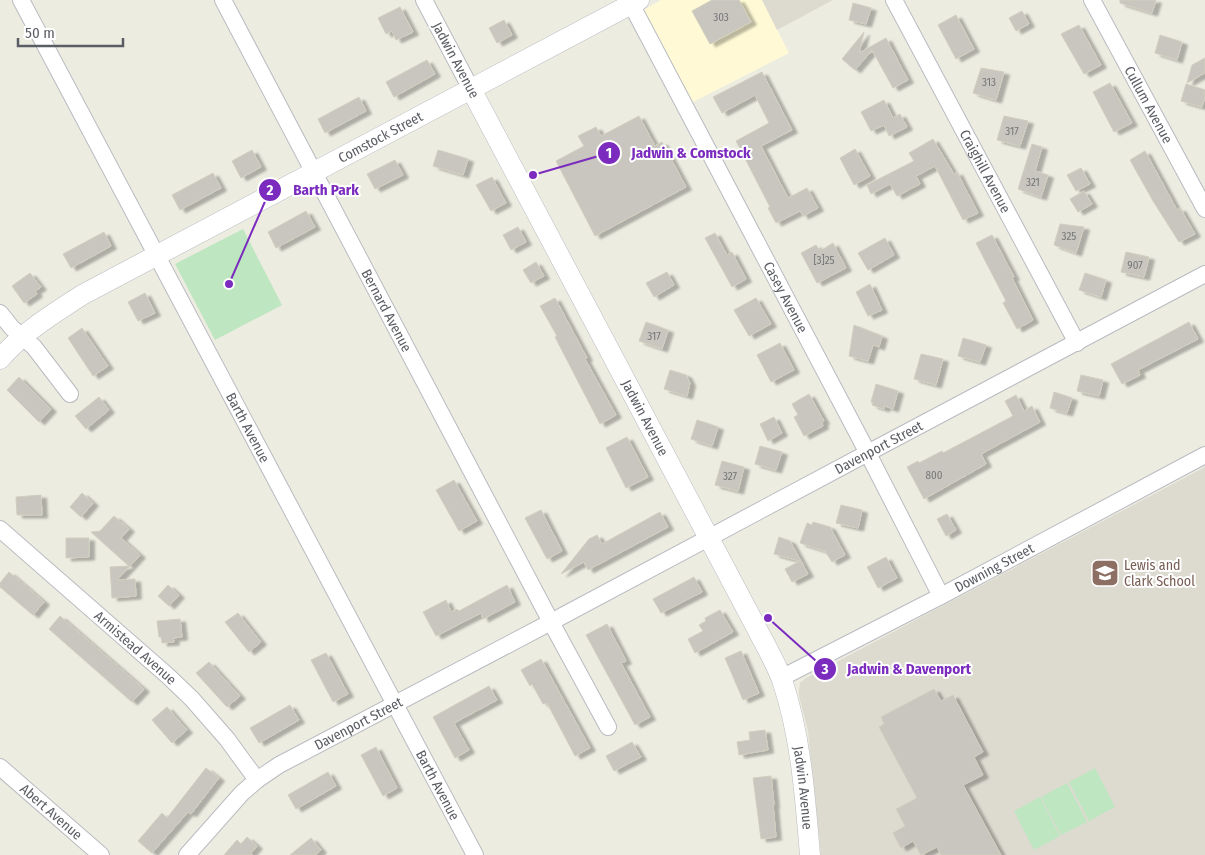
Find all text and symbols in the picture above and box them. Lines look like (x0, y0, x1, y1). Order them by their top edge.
house number: 303 (713, 11, 729, 24)
scale bar (18, 15, 122, 47)
street label: Jadwin Avenue (428, 19, 483, 101)
text: 50 m (25, 24, 55, 42)
street label: Cullum Avenue (1120, 63, 1176, 146)
house number: 313 (982, 76, 996, 89)
street label: Comstock Street (335, 108, 426, 167)
house number: 317 (1005, 125, 1019, 138)
street label: Craighill Avenue (956, 127, 1014, 216)
callout: Jadwin & Comstock (597, 138, 761, 168)
text: 1 (606, 144, 612, 162)
text: Jadwin & Comstock (630, 144, 751, 162)
callout: Barth Park (258, 175, 368, 205)
house number: 321 (1026, 176, 1040, 189)
text: 2 (266, 181, 274, 199)
text: Barth Park (293, 181, 359, 199)
house number: 325 (1062, 230, 1076, 243)
house number: [3]25 (813, 254, 835, 267)
street label: Casey Avenue (759, 259, 811, 336)
house number: 907 (1127, 259, 1143, 272)
street label: Bernard Avenue (357, 266, 415, 355)
house number: 317 (647, 330, 661, 343)
street label: Jadwin Avenue (618, 377, 672, 459)
street label: Barth Avenue (222, 390, 273, 466)
street label: Davenport Street (832, 417, 926, 478)
house number: 800 (926, 469, 943, 482)
house number: 327 (723, 470, 738, 483)
street label: Downing Street (952, 540, 1037, 596)
place label: Lewis and Clark School (1124, 557, 1195, 590)
school or university icon: Lewis and Clark School (1090, 558, 1120, 588)
street label: Armistead Avenue (91, 607, 180, 688)
callout: Jadwin & Davenport (812, 654, 981, 684)
text: 3 (820, 660, 829, 678)
text: Jadwin & Davenport (846, 660, 972, 678)
street label: Davenport Street (312, 693, 406, 754)
street label: Jadwin Avenue (789, 745, 816, 830)
street label: Barth Avenue (412, 747, 463, 823)
street label: Abert Avenue (16, 780, 85, 844)

